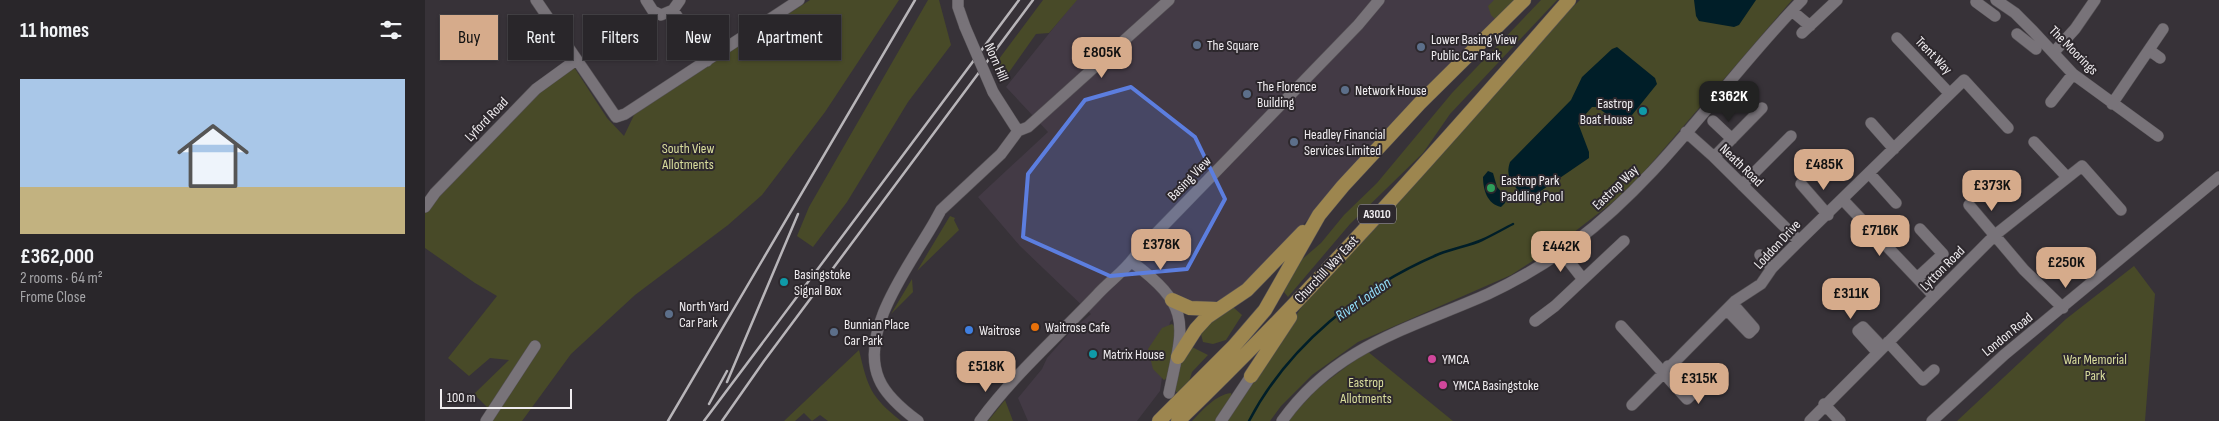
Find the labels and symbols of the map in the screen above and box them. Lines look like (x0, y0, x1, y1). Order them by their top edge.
street label: The Moorings (2046, 22, 2102, 78)
place label: Lower Basing View Public Car Park (1431, 31, 1517, 64)
street label: Trent Way (1912, 33, 1956, 78)
pin: £805K (1067, 36, 1137, 79)
place label: The Square (1207, 37, 1259, 54)
marker: The Square (1191, 39, 1203, 51)
street label: Norn Hill (981, 40, 1012, 84)
marker: Lower Basing View Public Car Park (1415, 41, 1427, 53)
place label: The Florence Building (1257, 78, 1317, 111)
pin: £362K (1694, 80, 1764, 123)
place label: Network House (1355, 82, 1427, 99)
marker: Network House (1339, 84, 1351, 96)
marker: The Florence Building (1241, 88, 1253, 100)
street label: Lyford Road (461, 94, 512, 145)
place label: Eastrop Boat House (1580, 95, 1633, 128)
marker: Eastrop Boat House (1637, 105, 1649, 117)
place label: Headley Financial Services Limited (1304, 126, 1385, 159)
marker: Headley Financial Services Limited (1288, 136, 1300, 148)
park label: South View Allotments (661, 140, 714, 173)
street label: Neath Road (1716, 140, 1767, 190)
pin: £485K (1789, 148, 1859, 191)
street label: Basing View (1164, 152, 1215, 204)
street label: Eastrop Way (1589, 161, 1642, 213)
pin: £373K (1957, 170, 2027, 212)
place label: Eastrop Park Paddling Pool (1501, 172, 1563, 205)
marker: Eastrop Park Paddling Pool (1485, 182, 1497, 194)
road number: A3010 (1358, 204, 1396, 223)
pin: £716K (1845, 214, 1915, 257)
street label: Loddon Drive (1750, 216, 1804, 272)
pin: £378K (1126, 228, 1196, 271)
pin: £442K (1526, 230, 1596, 273)
street label: Churchill Way East (1291, 232, 1362, 307)
street label: Lytton Road (1916, 242, 1968, 294)
pin: £250K (2031, 246, 2101, 289)
place label: Basingstoke Signal Box (794, 266, 851, 299)
water label: River Loddon (1332, 273, 1395, 325)
marker: Basingstoke Signal Box (778, 276, 790, 288)
pin: £311K (1816, 278, 1886, 320)
place label: North Yard Car Park (679, 298, 729, 331)
marker: North Yard Car Park (663, 308, 675, 320)
street label: London Road (1979, 309, 2036, 360)
place label: Bunnian Place Car Park (844, 316, 909, 349)
place label: Waitrose Cafe (1045, 319, 1110, 336)
marker: Waitrose Cafe (1029, 321, 1041, 333)
place label: Waitrose (979, 322, 1020, 339)
marker: Waitrose (963, 324, 975, 336)
marker: Bunnian Place Car Park (828, 326, 840, 338)
place label: Matrix House (1103, 346, 1165, 363)
marker: Matrix House (1087, 348, 1099, 360)
pin: £518K (951, 350, 1021, 393)
place label: YMCA (1442, 351, 1470, 368)
park label: War Memorial Park (2063, 351, 2127, 384)
marker: YMCA (1426, 353, 1438, 365)
pin: £315K (1664, 362, 1734, 405)
park label: Eastrop Allotments (1339, 374, 1392, 407)
place label: YMCA Basingstoke (1453, 377, 1539, 394)
marker: YMCA Basingstoke (1437, 379, 1449, 391)
scale bar (440, 386, 573, 409)

